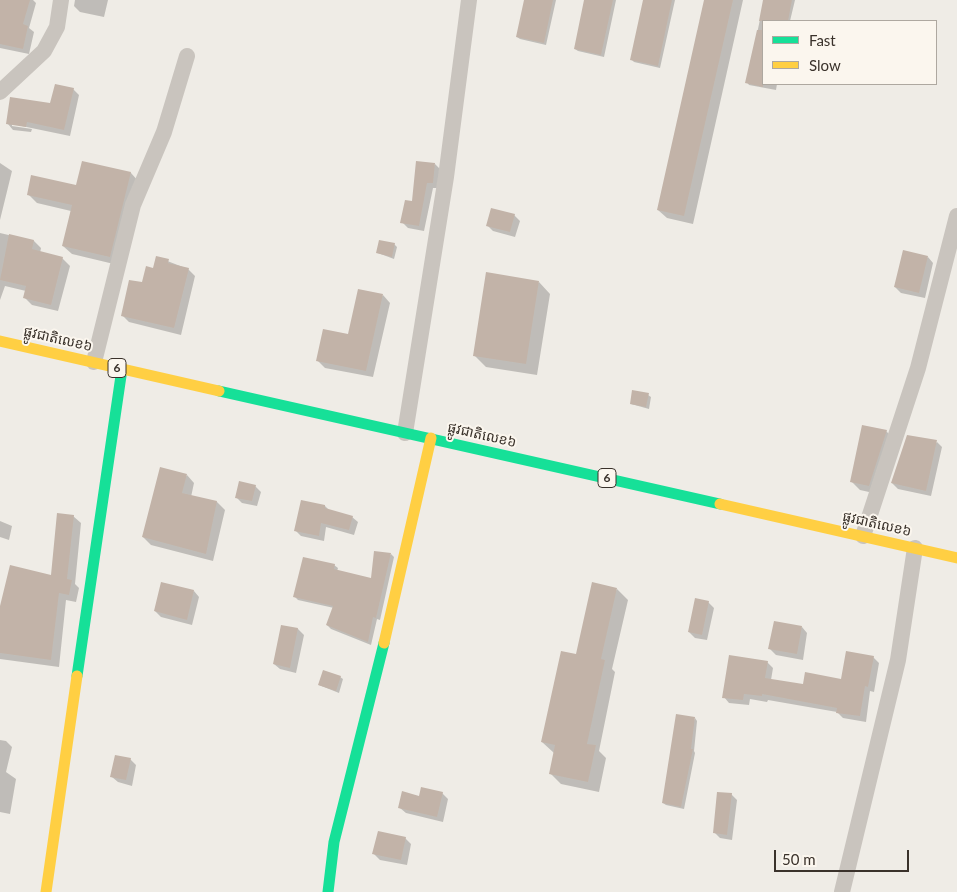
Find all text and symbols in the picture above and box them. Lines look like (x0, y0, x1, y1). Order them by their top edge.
legend (762, 20, 937, 85)
text: Fast (809, 31, 836, 49)
text: Slow (809, 56, 841, 74)
street label: ផ្លូវជាតិលេខ៦ (22, 323, 94, 355)
road number: 6 (108, 358, 126, 378)
street label: ផ្លូវជាតិលេខ៦ (446, 419, 518, 451)
road number: 6 (598, 468, 616, 488)
street label: ផ្លូវជាតិលេខ៦ (841, 508, 913, 540)
scale bar (777, 840, 912, 872)
text: 50 m (782, 850, 816, 868)

